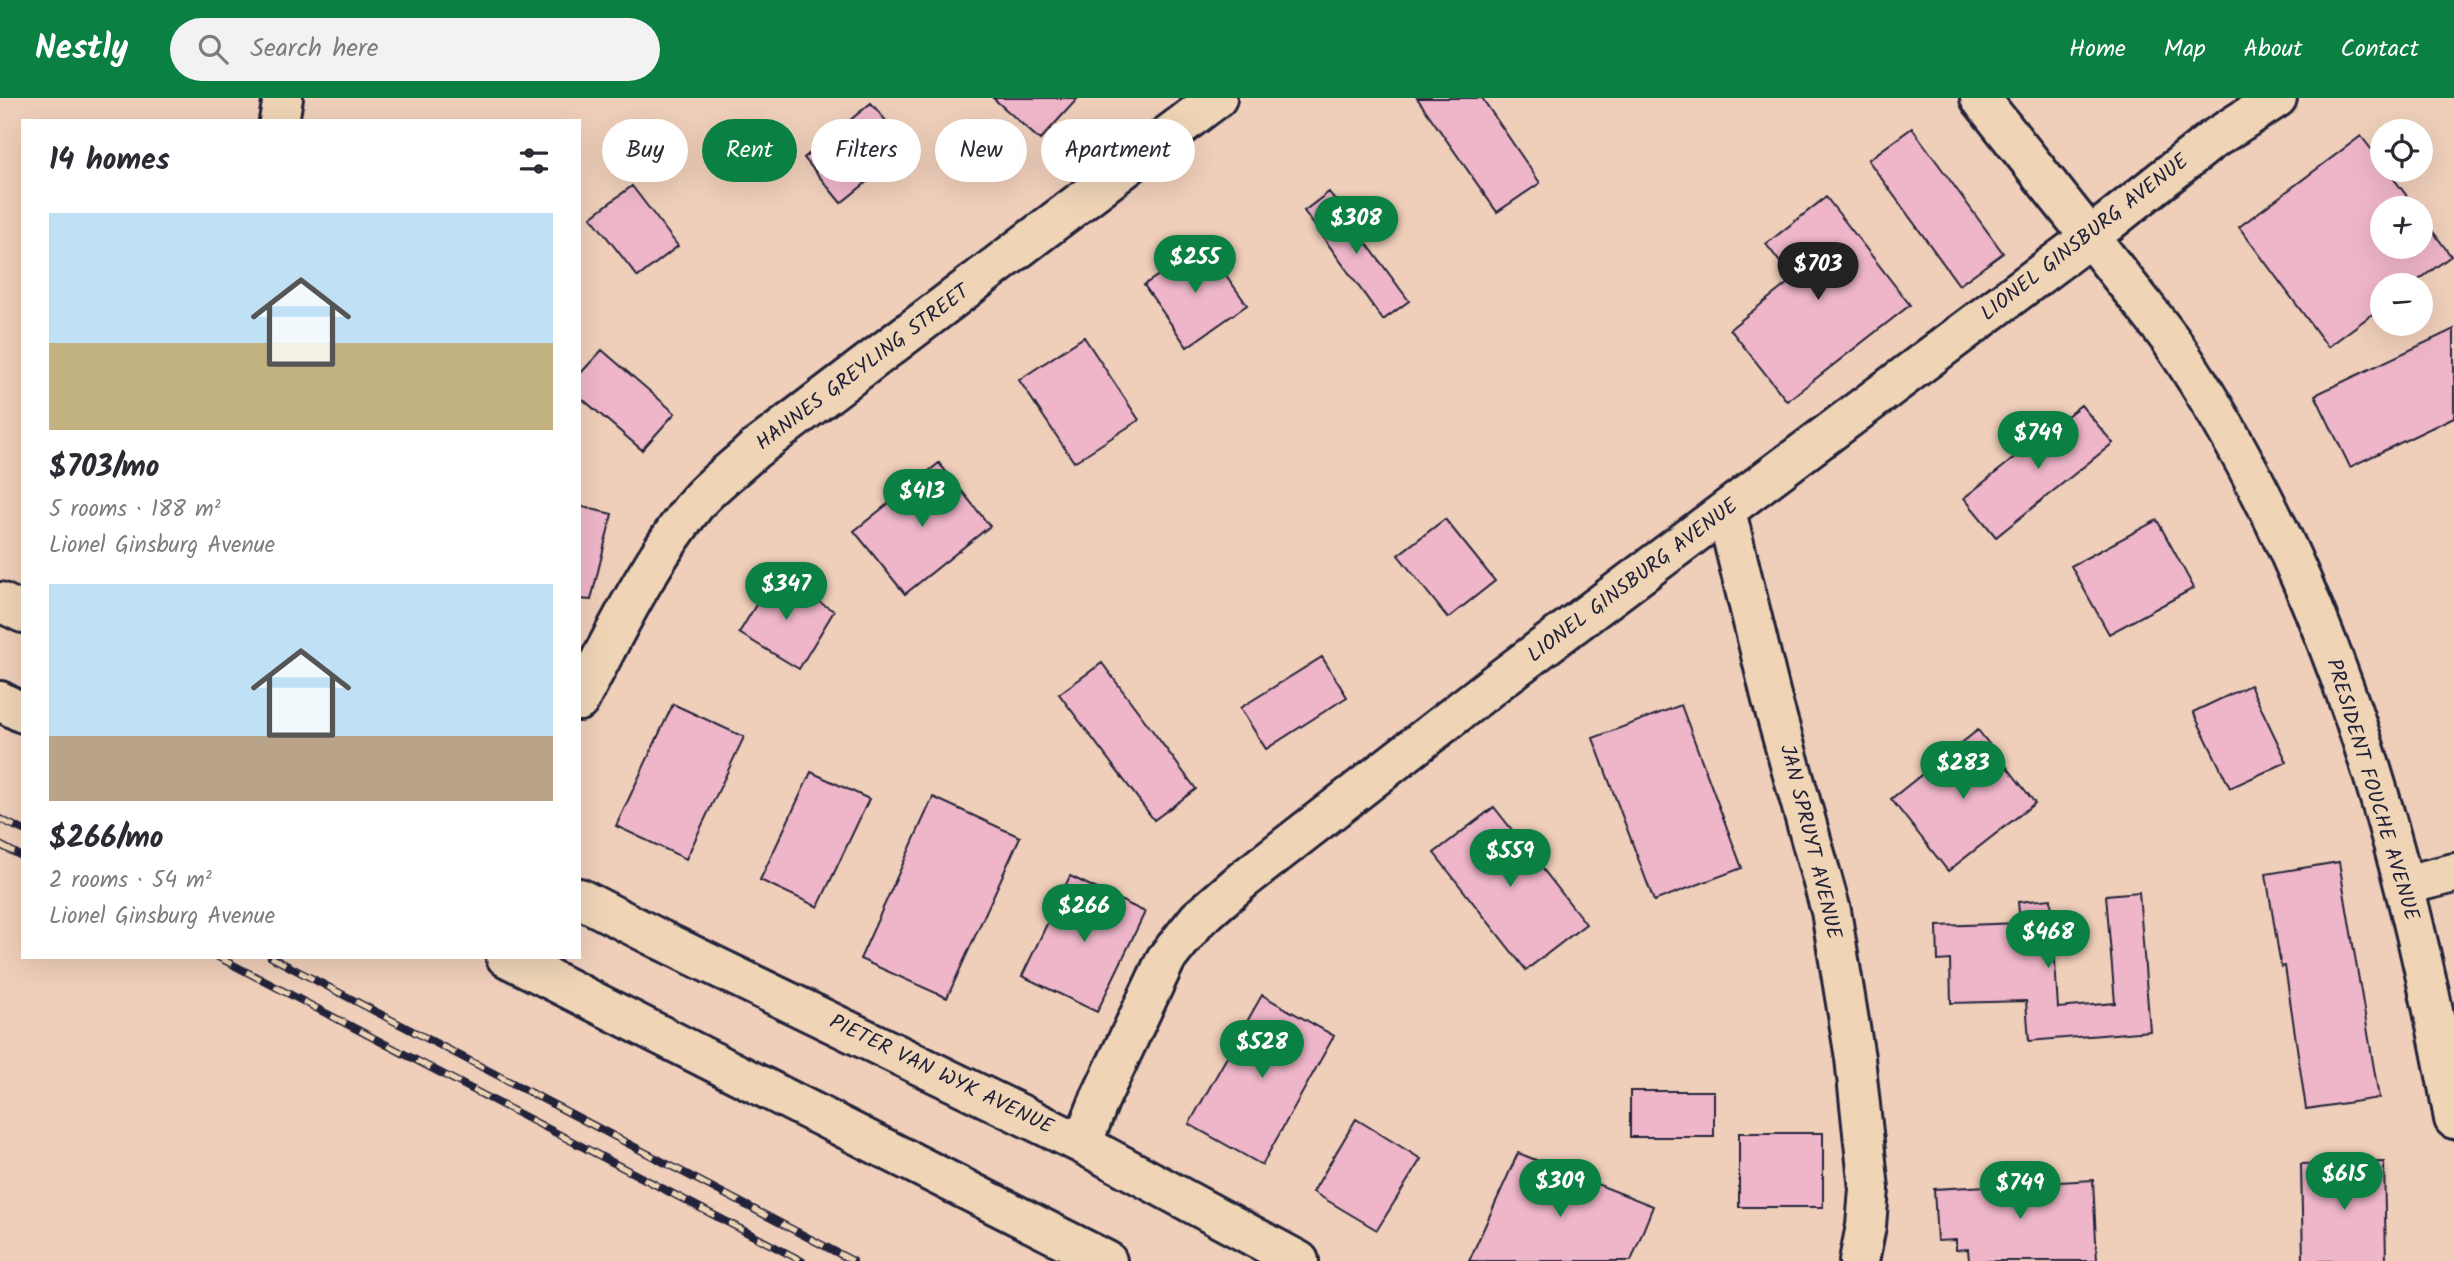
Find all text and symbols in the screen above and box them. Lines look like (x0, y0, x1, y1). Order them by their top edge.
search box (170, 18, 660, 81)
text: Nestly (35, 23, 128, 76)
text: Search here (250, 28, 378, 70)
icon: search (194, 30, 232, 68)
text: Home (2069, 30, 2126, 69)
text: Map (2164, 30, 2206, 69)
text: About (2244, 30, 2302, 69)
text: Contact (2340, 30, 2419, 69)
chip: Buy (602, 119, 688, 182)
chip: Rent (702, 119, 797, 182)
chip: Filters (811, 119, 921, 182)
chip: New (935, 119, 1027, 182)
chip: Apartment (1041, 119, 1195, 182)
map controls (2370, 119, 2433, 336)
button: locate (2370, 119, 2433, 182)
text: 14 homes (49, 137, 170, 185)
icon: filters (515, 142, 553, 180)
street label: LIONEL GINSBURG AVENUE (1974, 146, 2197, 330)
button: + (2370, 196, 2433, 259)
pin: $308 (1315, 197, 1397, 256)
text: $308 (1330, 201, 1382, 237)
pin: $255 (1154, 236, 1236, 295)
text: $255 (1170, 240, 1220, 276)
pin: $703 (1777, 242, 1859, 302)
text: $703 (1794, 247, 1842, 283)
icon: home (238, 259, 364, 385)
button: − (2370, 273, 2433, 336)
street label: HANNES GREYLING STREET (749, 275, 978, 460)
pin: $749 (1997, 412, 2079, 471)
text: $749 (2014, 416, 2062, 452)
text: $703/mo (49, 444, 159, 492)
pin: $413 (881, 470, 963, 529)
text: $413 (899, 474, 945, 510)
street label: LIONEL GINSBURG AVENUE (1521, 490, 1746, 671)
text: 5 rooms · 188 m² (49, 492, 221, 528)
text: Lionel Ginsburg Avenue (49, 528, 275, 564)
pin: $347 (745, 562, 827, 622)
text: $347 (761, 567, 811, 603)
icon: home (238, 630, 364, 756)
street label: PRESIDENT FOUCHE AVENUE (2316, 655, 2428, 926)
street label: JAN SPRUYT AVENUE (1770, 741, 1850, 944)
pin: $283 (1922, 742, 2004, 801)
text: $283 (1936, 746, 1990, 782)
text: $266/mo (49, 815, 163, 863)
pin: $559 (1469, 830, 1551, 889)
text: $559 (1486, 834, 1534, 870)
text: 2 rooms · 54 m² (49, 863, 212, 899)
pin: $266 (1043, 884, 1125, 944)
text: $266 (1058, 889, 1110, 925)
text: Lionel Ginsburg Avenue (49, 899, 275, 935)
pin: $468 (2007, 910, 2089, 970)
text: $468 (2022, 915, 2074, 951)
street label: PIETER VAN WYK AVENUE (823, 1006, 1059, 1144)
pin: $528 (1221, 1020, 1303, 1080)
text: $528 (1236, 1025, 1288, 1061)
pin: $615 (2303, 1152, 2385, 1212)
text: $615 (2322, 1157, 2366, 1193)
pin: $309 (1519, 1160, 1601, 1219)
pin: $749 (1979, 1162, 2061, 1221)
text: $309 (1535, 1164, 1585, 1200)
text: $749 (1996, 1166, 2044, 1202)

